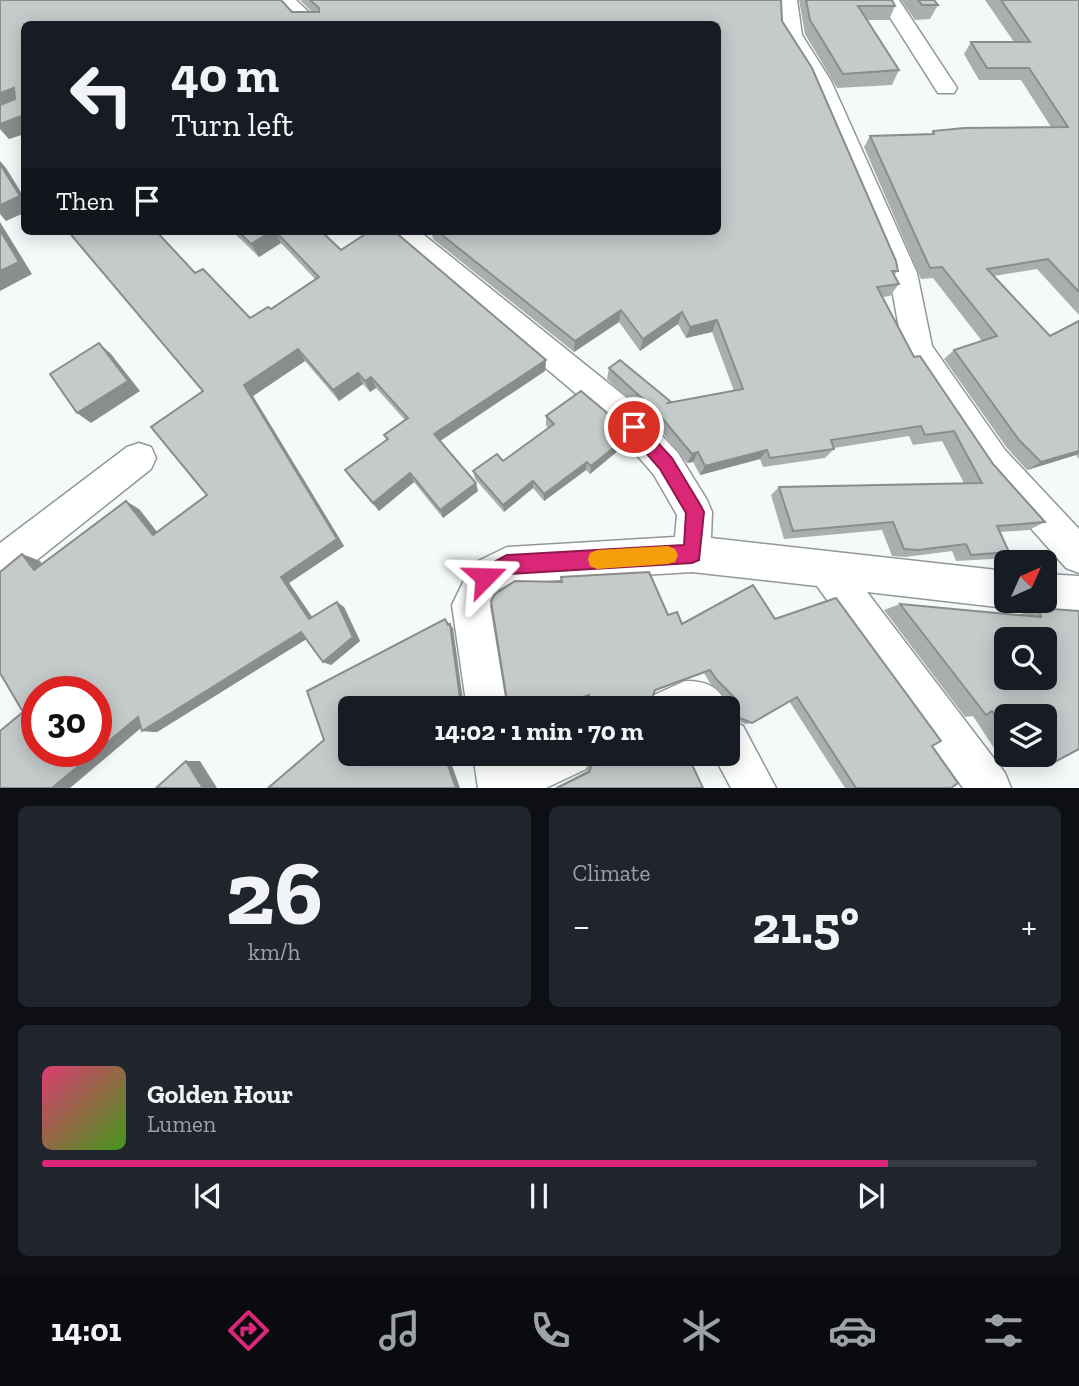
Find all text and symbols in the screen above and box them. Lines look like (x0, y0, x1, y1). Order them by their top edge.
text: 40 m (171, 46, 279, 105)
icon: left (56, 49, 147, 140)
text: Turn left (171, 106, 293, 144)
icon: arrive (128, 182, 166, 220)
text: Then (56, 185, 114, 217)
pin (604, 397, 664, 457)
icon: arrive (615, 408, 653, 446)
position arrow (448, 540, 522, 614)
north arrow (994, 550, 1057, 612)
map controls (994, 550, 1057, 767)
button: search (994, 627, 1057, 690)
speed limit sign: 30 (21, 676, 112, 767)
button: layers (994, 704, 1057, 767)
text: 14:02 · 1 min · 70 m (435, 715, 643, 747)
text: 26 (225, 838, 323, 947)
text: Climate (573, 859, 650, 887)
text: 21.5° (752, 894, 859, 956)
text: − (573, 903, 590, 949)
text: + (1021, 903, 1037, 949)
text: km/h (248, 938, 301, 966)
text: Golden Hour (147, 1078, 293, 1110)
text: Lumen (147, 1110, 216, 1138)
icon: previous (189, 1177, 227, 1215)
icon: pause (520, 1177, 558, 1215)
icon: next (852, 1177, 890, 1215)
icon: directions (224, 1306, 273, 1355)
icon: music (375, 1306, 424, 1355)
icon: phone (526, 1306, 575, 1355)
icon: climate (677, 1306, 726, 1355)
icon: car (828, 1306, 877, 1355)
icon: filters (979, 1306, 1028, 1355)
text: 14:01 (51, 1311, 122, 1349)

